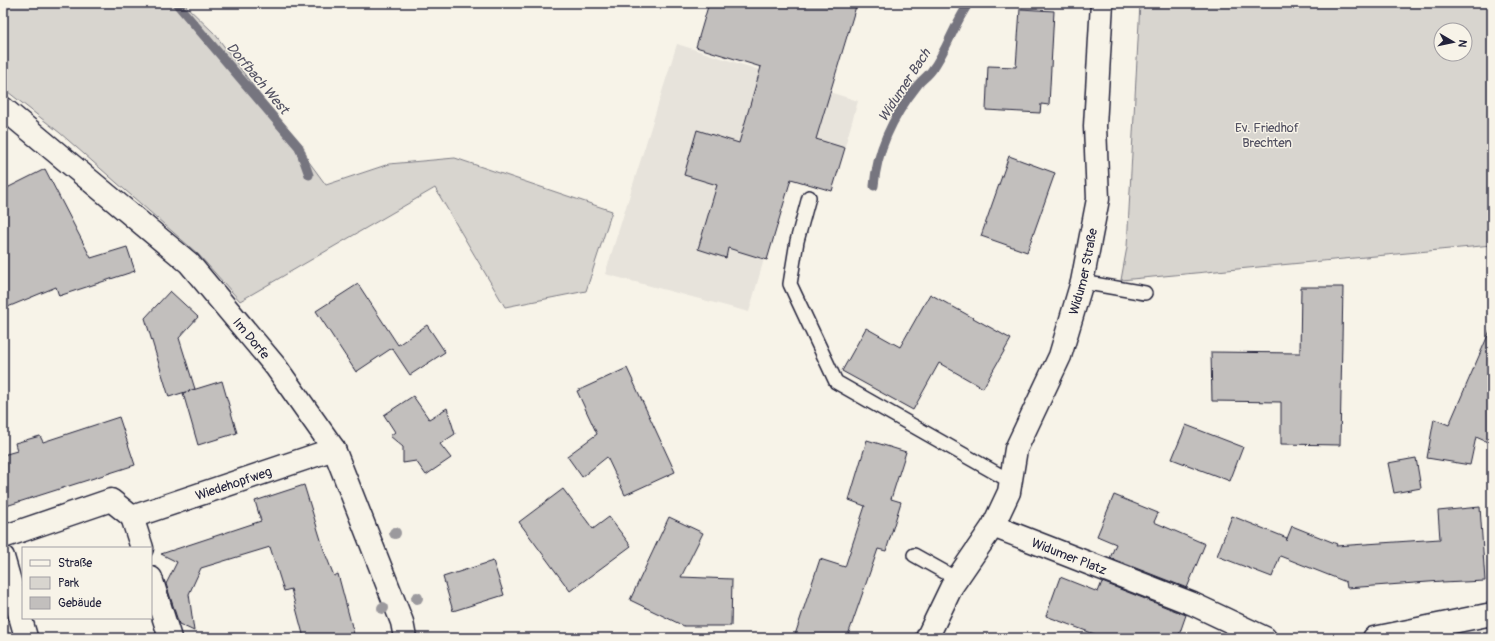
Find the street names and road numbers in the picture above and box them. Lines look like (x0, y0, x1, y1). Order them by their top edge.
street label: Widumer Straße (1066, 226, 1101, 317)
street label: Im Dorfe (229, 315, 273, 363)
street label: Wiedehopfweg (193, 464, 274, 504)
street label: Widumer Platz (1029, 535, 1109, 579)

